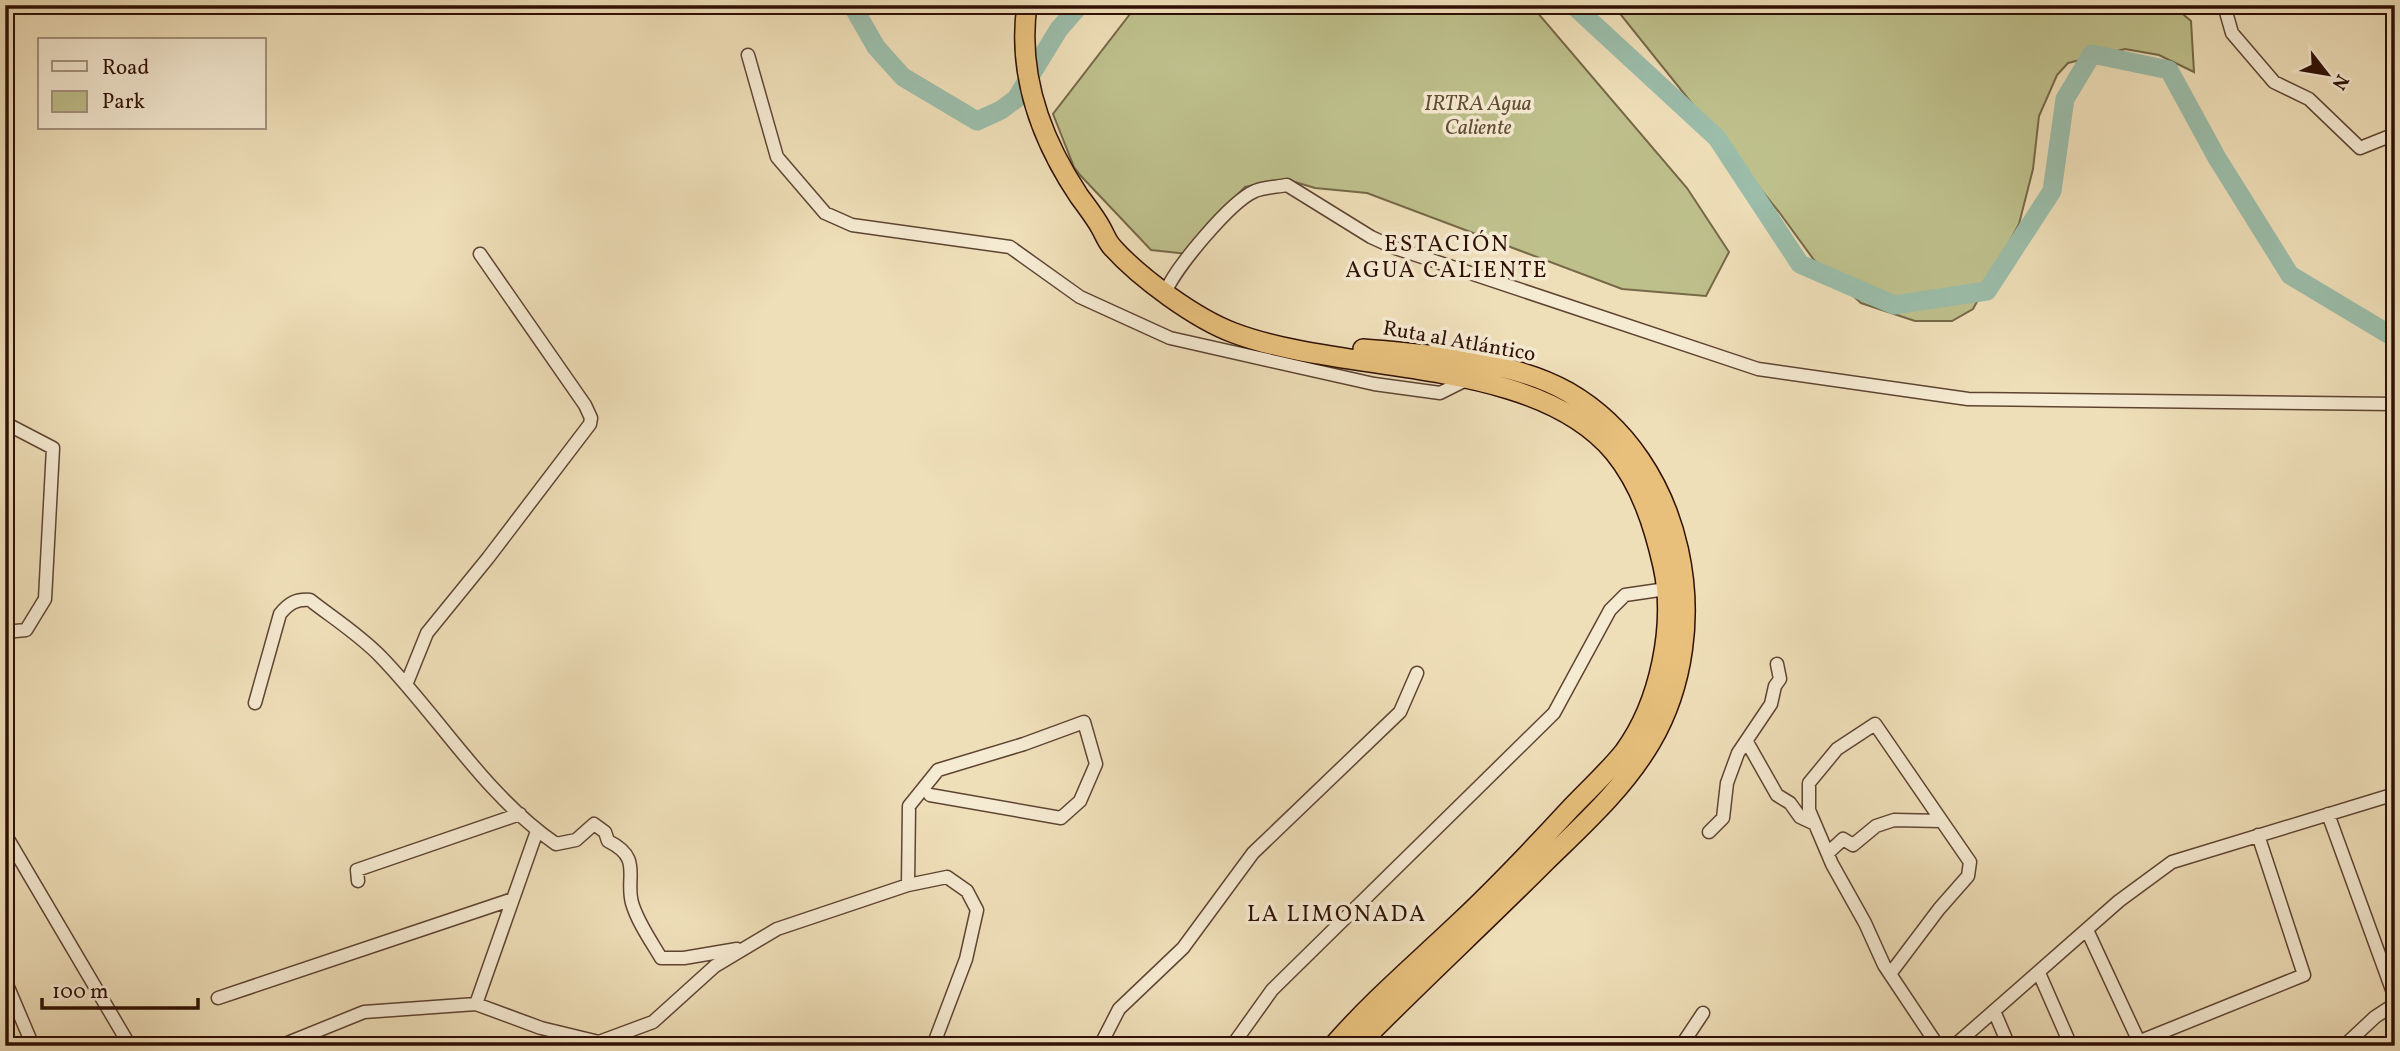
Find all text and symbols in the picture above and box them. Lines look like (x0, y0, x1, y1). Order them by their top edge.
legend (38, 38, 266, 130)
north arrow (2292, 38, 2362, 108)
text: Road (102, 54, 149, 83)
text: N (2325, 69, 2355, 95)
text: Park (102, 88, 145, 117)
park label: IRTRA Agua Caliente (1424, 90, 1532, 143)
district label: ESTACIÓN AGUA CALIENTE (1345, 229, 1549, 287)
street label: Ruta al Atlántico (1380, 314, 1538, 370)
district label: LA LIMONADA (1247, 899, 1427, 931)
scale bar (42, 967, 198, 1011)
text: 100 m (52, 978, 109, 1007)

